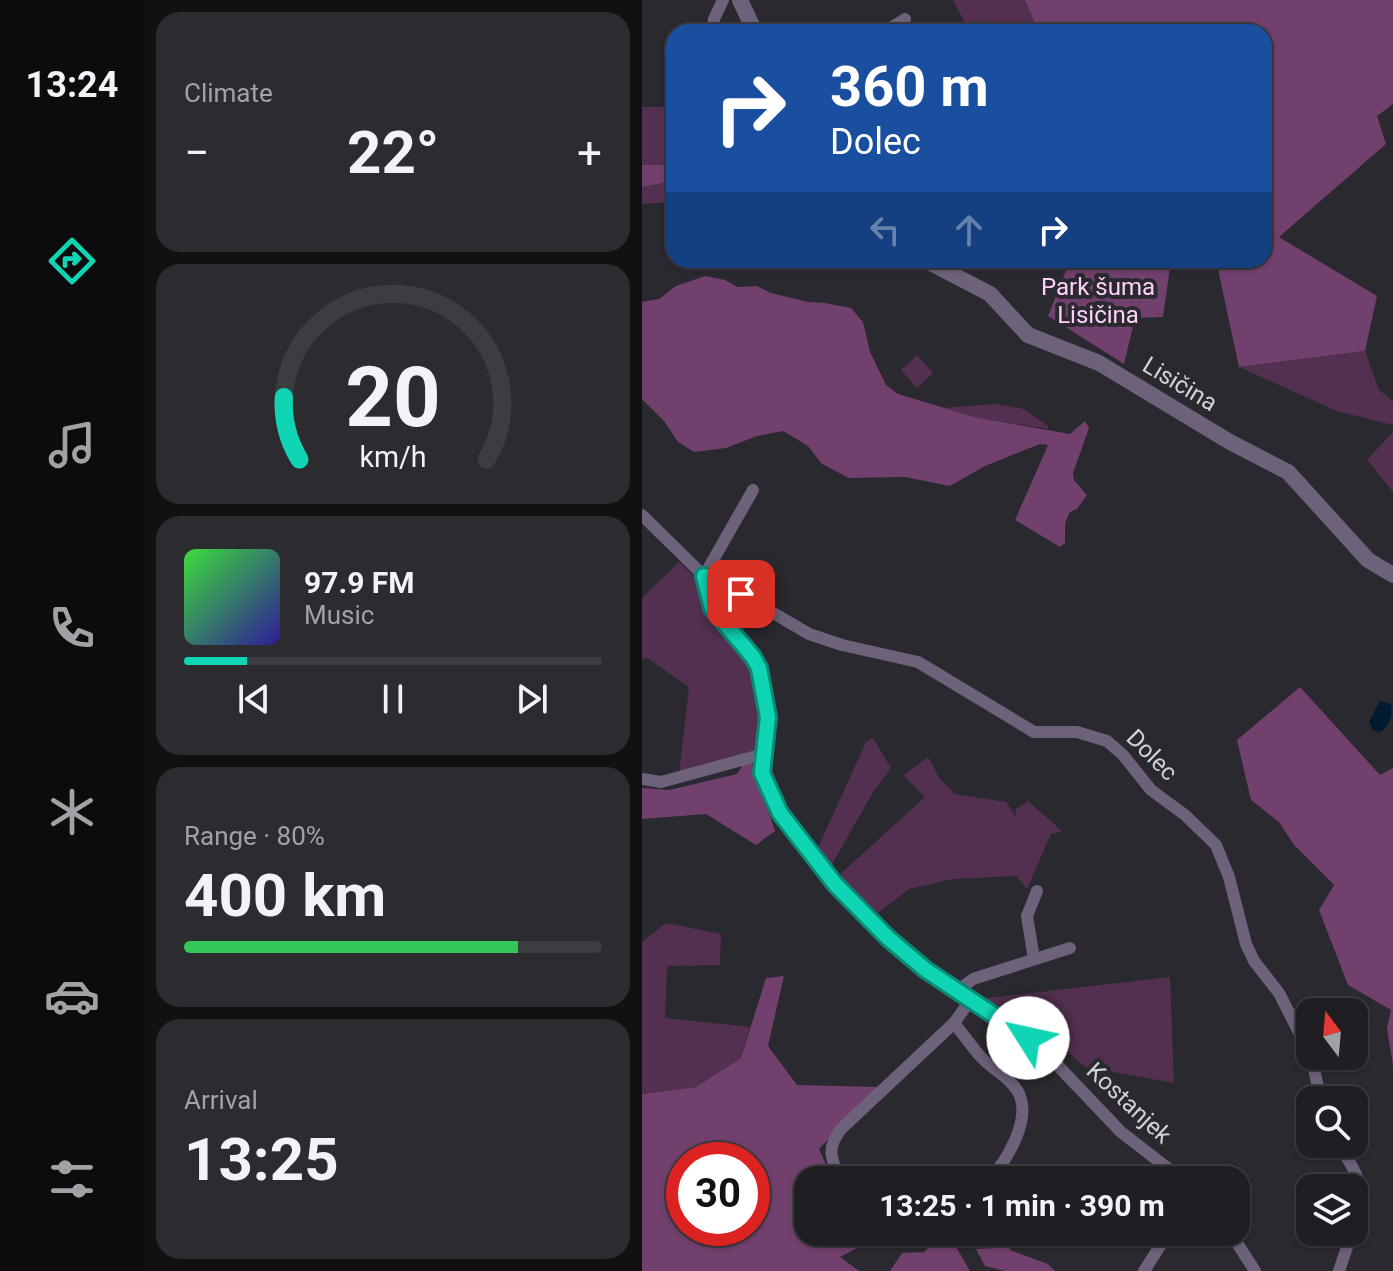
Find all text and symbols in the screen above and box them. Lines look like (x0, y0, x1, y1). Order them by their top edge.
text: 360 m (830, 54, 989, 120)
icon: right (698, 56, 802, 160)
text: 13:24 (26, 64, 118, 106)
text: Climate (184, 78, 273, 108)
text: 22° (347, 117, 439, 188)
text: Dolec (830, 121, 921, 163)
text: − (184, 127, 209, 179)
text: + (577, 127, 602, 179)
icon: left (863, 208, 907, 252)
icon: ahead (947, 208, 991, 252)
icon: right (1031, 208, 1075, 252)
icon: directions (44, 233, 100, 289)
park label: Park šuma Lisičina (1041, 273, 1155, 329)
text: 20 (345, 348, 441, 445)
street label: Lisičina (1138, 351, 1222, 417)
icon: music (44, 417, 100, 473)
text: km/h (359, 440, 427, 474)
pin (707, 560, 775, 628)
text: 97.9 FM (304, 565, 415, 600)
icon: arrive (719, 572, 763, 616)
icon: phone (44, 600, 100, 656)
text: Music (304, 600, 374, 630)
icon: previous (232, 677, 276, 721)
icon: pause (371, 677, 415, 721)
icon: next (510, 677, 554, 721)
street label: Dolec (1121, 724, 1183, 786)
icon: climate (44, 784, 100, 840)
text: Range · 80% (184, 821, 325, 851)
text: 400 km (184, 860, 386, 931)
icon: car (44, 968, 100, 1024)
position arrow (986, 996, 1070, 1080)
north arrow (1296, 998, 1368, 1070)
map controls (1296, 998, 1368, 1246)
street label: Kostanjek (1081, 1057, 1178, 1150)
text: Arrival (184, 1085, 258, 1115)
button: search (1296, 1086, 1368, 1158)
text: 13:25 (184, 1124, 339, 1195)
speed limit sign: 30 (666, 1142, 770, 1246)
icon: filters (44, 1151, 100, 1207)
button: layers (1296, 1174, 1368, 1246)
text: 13:25 · 1 min · 390 m (879, 1188, 1165, 1223)

